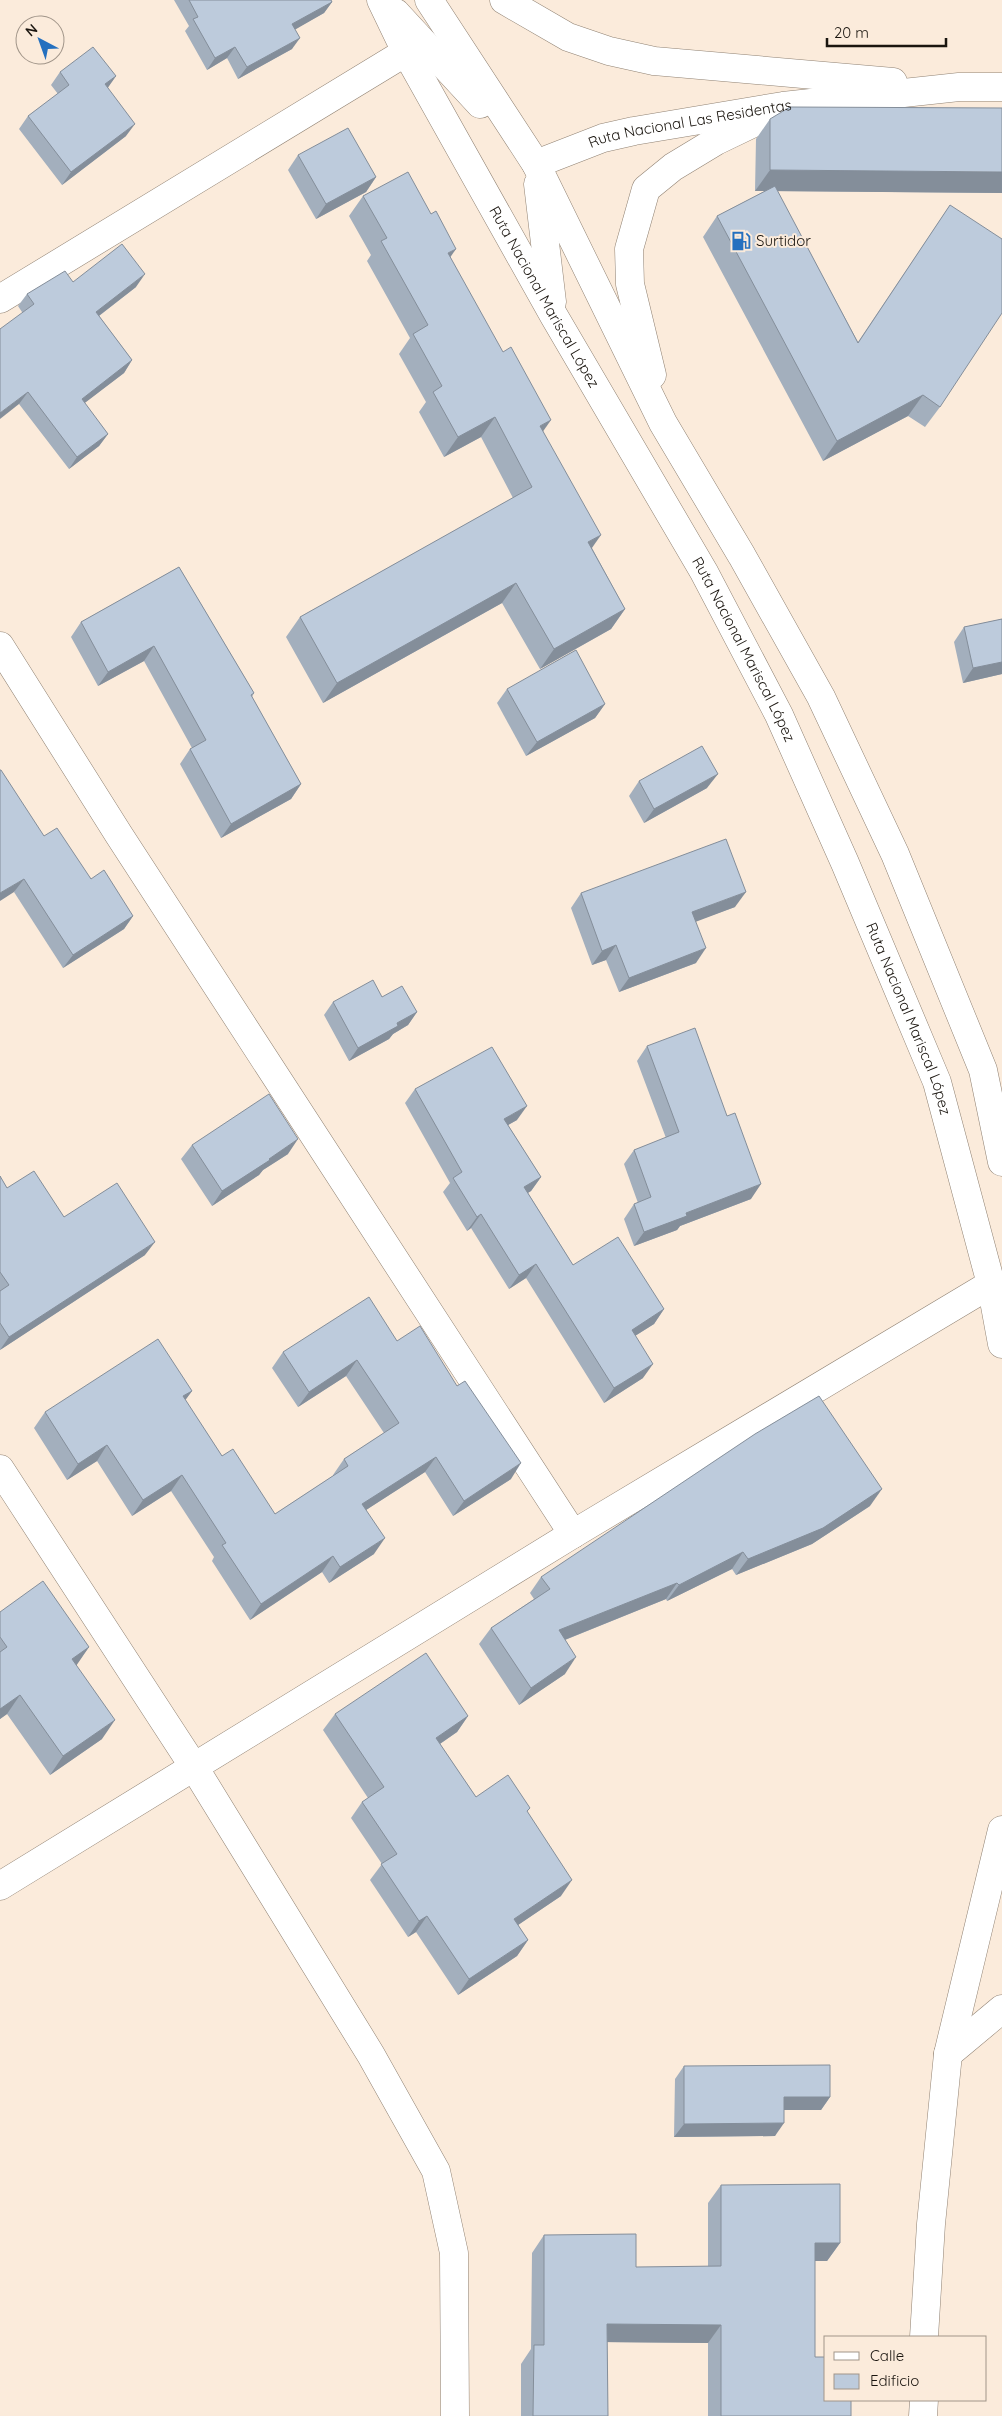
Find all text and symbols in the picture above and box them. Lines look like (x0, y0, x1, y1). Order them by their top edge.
north arrow (15, 15, 65, 65)
scale bar (827, 15, 946, 47)
text: N (22, 20, 41, 40)
text: 20 m (834, 23, 869, 42)
street label: Ruta Nacional Las Residentas (585, 95, 792, 152)
street label: Ruta Nacional Mariscal López (485, 203, 604, 391)
fuel station icon: Surtidor (730, 230, 752, 252)
place label: Surtidor (756, 231, 811, 250)
street label: Ruta Nacional Mariscal López (688, 553, 800, 745)
street label: Ruta Nacional Mariscal López (862, 919, 955, 1117)
legend (824, 2336, 987, 2401)
text: Calle (870, 2346, 904, 2365)
text: Edificio (870, 2371, 919, 2390)

